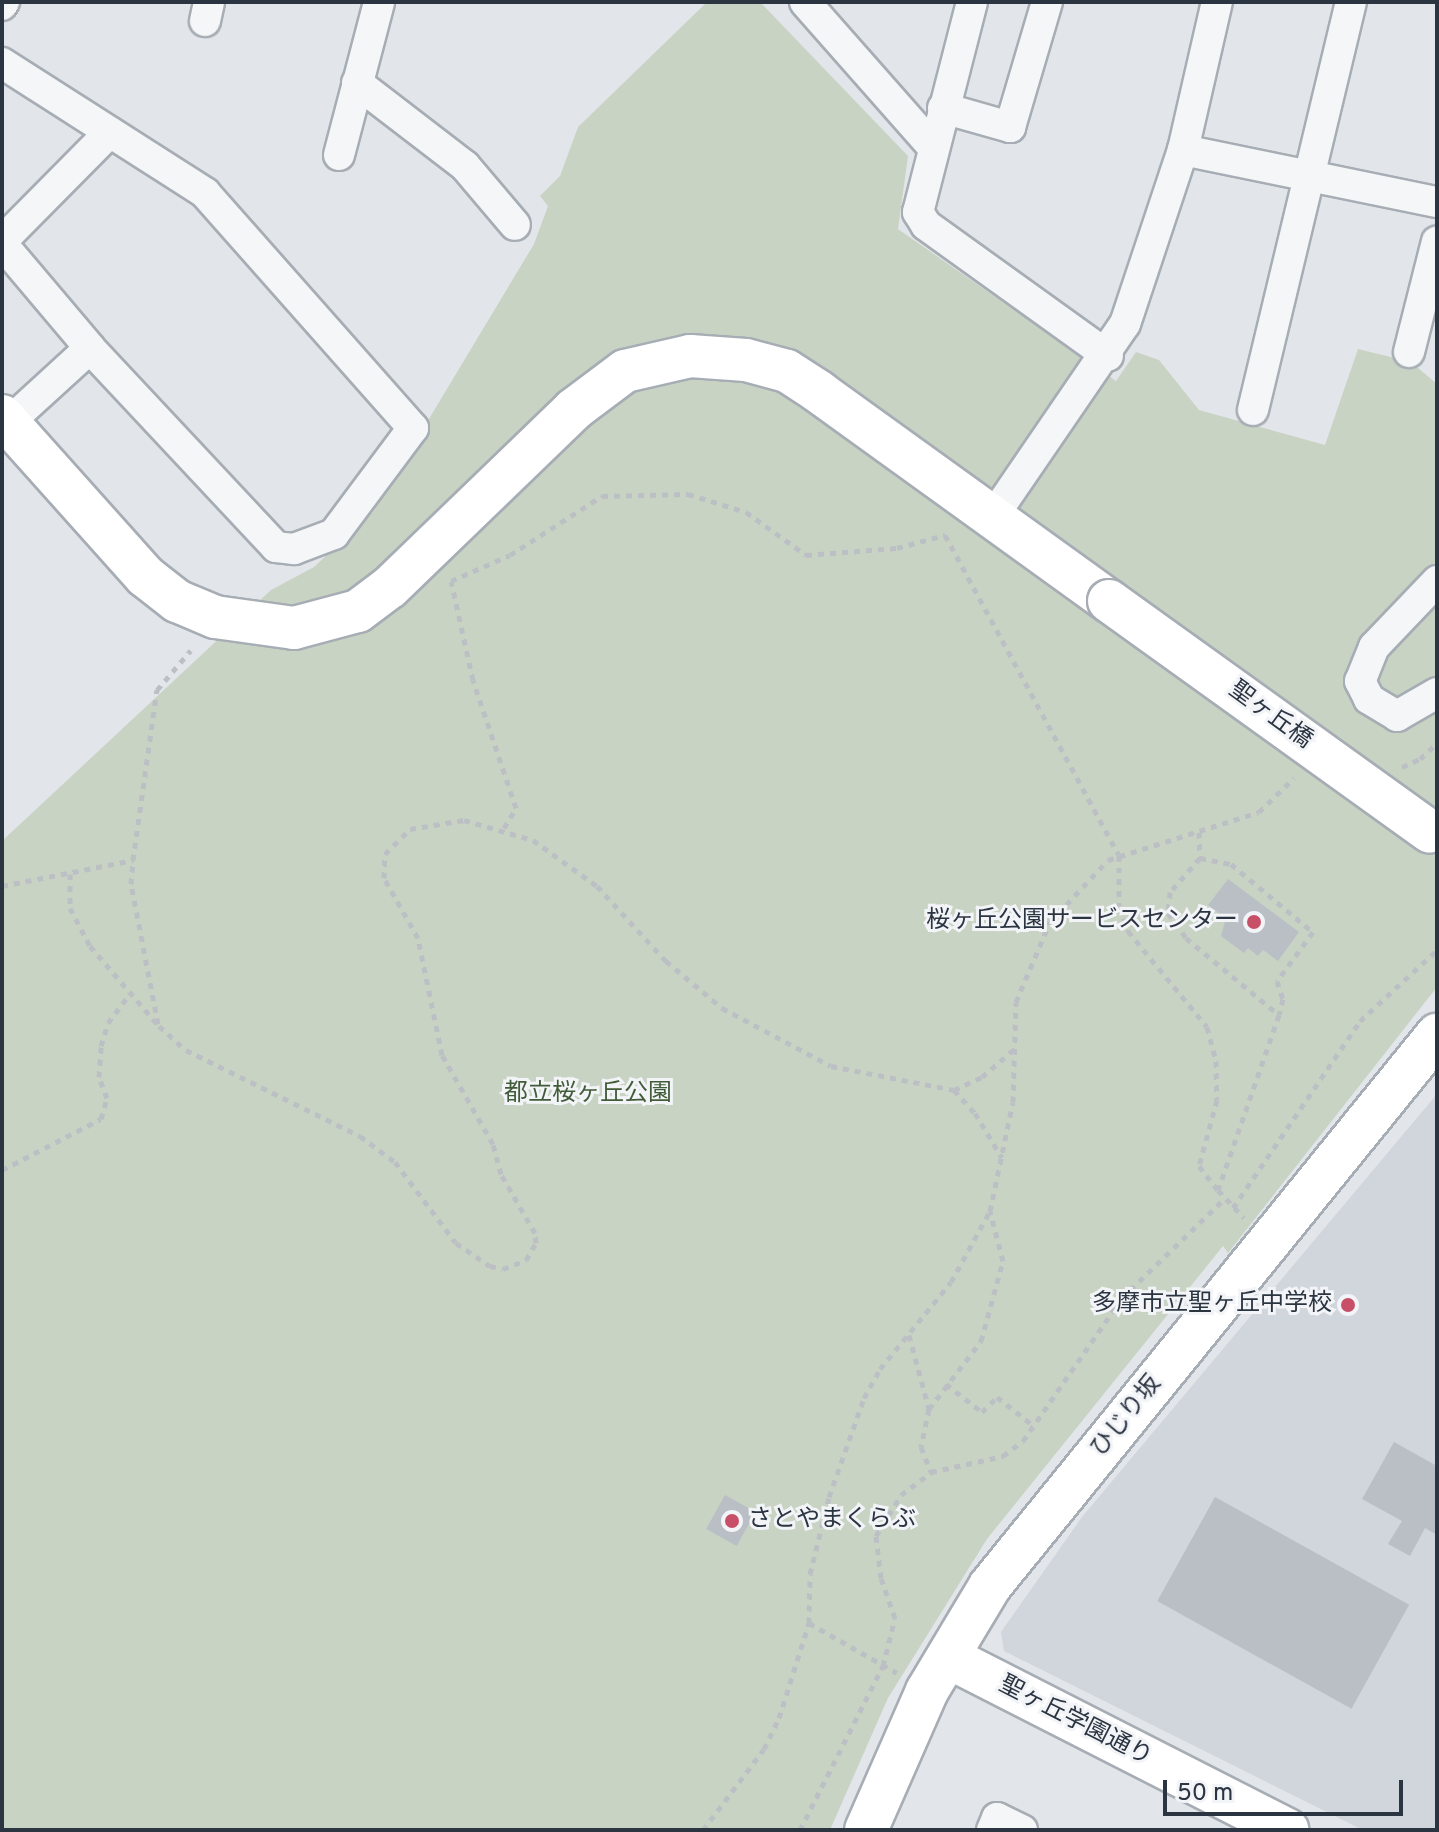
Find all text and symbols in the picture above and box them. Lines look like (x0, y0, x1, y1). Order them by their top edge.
street label: 聖ヶ丘橋 (1223, 676, 1317, 756)
place label: 桜ヶ丘公園サービスセンター (926, 908, 1238, 936)
marker: 桜ヶ丘公園サービスセンター (1245, 913, 1263, 931)
park label: 都立桜ヶ丘公園 (504, 1081, 672, 1109)
place label: 多摩市立聖ヶ丘中学校 (1092, 1291, 1332, 1319)
marker: 多摩市立聖ヶ丘中学校 (1339, 1296, 1357, 1314)
street label: ひじり坂 (1086, 1371, 1168, 1463)
place label: さとやまくらぶ (748, 1507, 916, 1535)
marker: さとやまくらぶ (723, 1512, 741, 1530)
street label: 聖ヶ丘学園通り (994, 1671, 1156, 1773)
scale bar (1167, 1764, 1407, 1814)
text: 50 m (1177, 1779, 1233, 1809)

